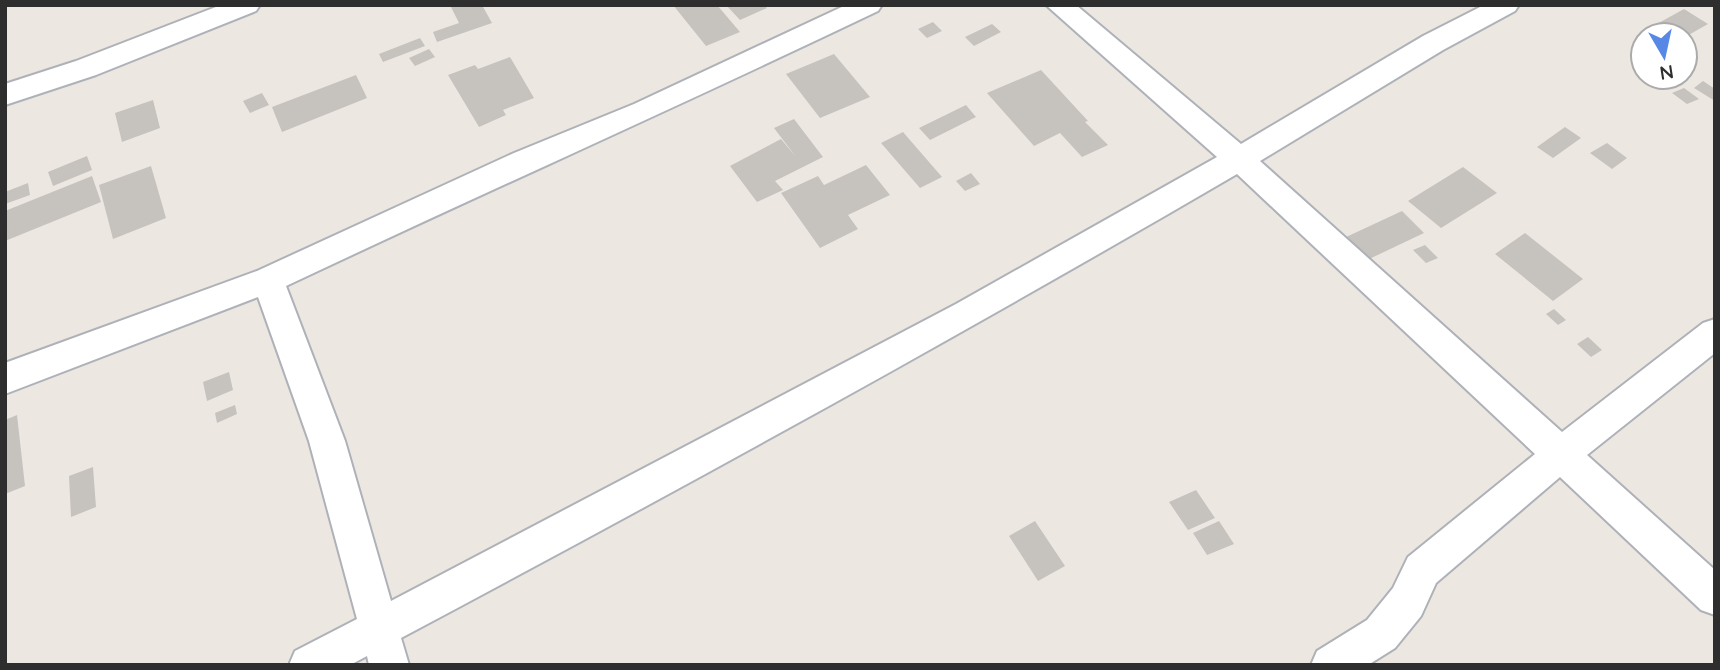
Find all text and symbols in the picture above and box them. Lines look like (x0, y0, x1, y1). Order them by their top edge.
north arrow (1629, 21, 1699, 91)
text: N (1658, 60, 1675, 86)

